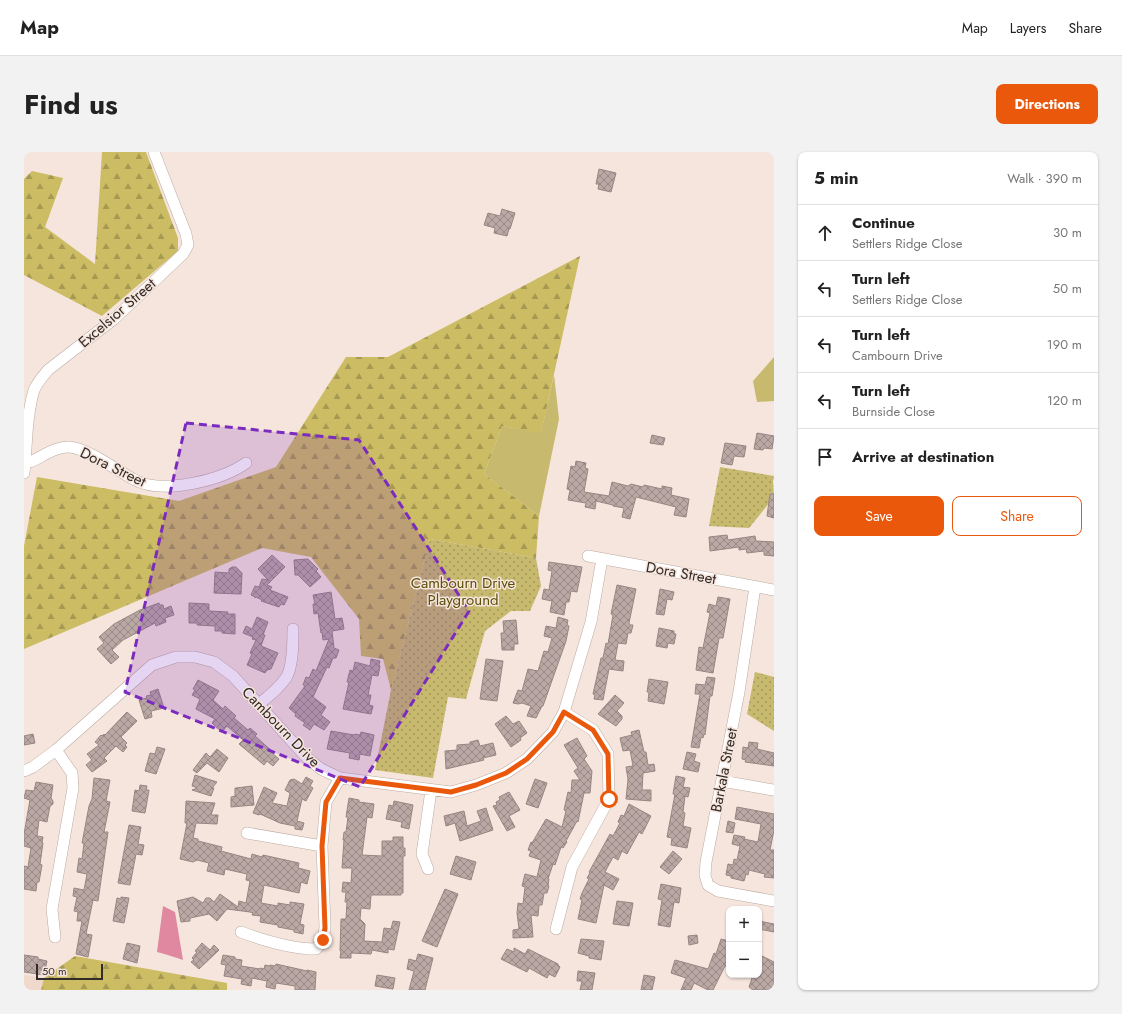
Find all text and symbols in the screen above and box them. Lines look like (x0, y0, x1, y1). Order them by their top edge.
text: Map (20, 14, 59, 41)
text: Map (962, 18, 988, 38)
text: Layers (1010, 18, 1046, 38)
text: Share (1068, 18, 1102, 38)
text: Find us (24, 84, 118, 125)
button: Directions (996, 84, 1098, 124)
text: 5 min (814, 166, 858, 190)
text: Walk · 390 m (1007, 169, 1082, 188)
text: Continue (852, 212, 915, 234)
icon: ahead (814, 222, 836, 244)
text: 30 m (1053, 223, 1082, 242)
text: Settlers Ridge Close (852, 234, 962, 253)
text: Turn left (852, 268, 910, 290)
street label: Excelsior Street (73, 273, 161, 353)
icon: left (814, 278, 836, 300)
text: 50 m (1053, 279, 1082, 298)
text: Settlers Ridge Close (852, 290, 962, 309)
text: Turn left (852, 324, 910, 346)
icon: left (814, 334, 836, 356)
text: 190 m (1047, 335, 1082, 354)
text: Cambourn Drive (852, 346, 943, 365)
text: Turn left (852, 380, 910, 402)
icon: left (814, 390, 836, 412)
text: 120 m (1047, 391, 1082, 410)
text: Burnside Close (852, 402, 935, 421)
street label: Dora Street (76, 442, 150, 493)
icon: arrive (814, 446, 836, 468)
text: Arrive at destination (852, 446, 994, 468)
button: Save (814, 496, 944, 536)
button: Share (952, 496, 1082, 536)
street label: Dora Street (644, 556, 718, 590)
park label: Cambourn Drive Playground (411, 572, 516, 611)
street label: Cambourn Drive (237, 682, 325, 772)
street label: Barkala Street (705, 726, 743, 814)
route start (600, 790, 618, 808)
map controls (726, 906, 762, 978)
button: + (726, 906, 762, 942)
route end (314, 931, 332, 949)
button: − (726, 942, 762, 978)
scale bar (36, 962, 103, 981)
text: 50 m (42, 963, 67, 979)

